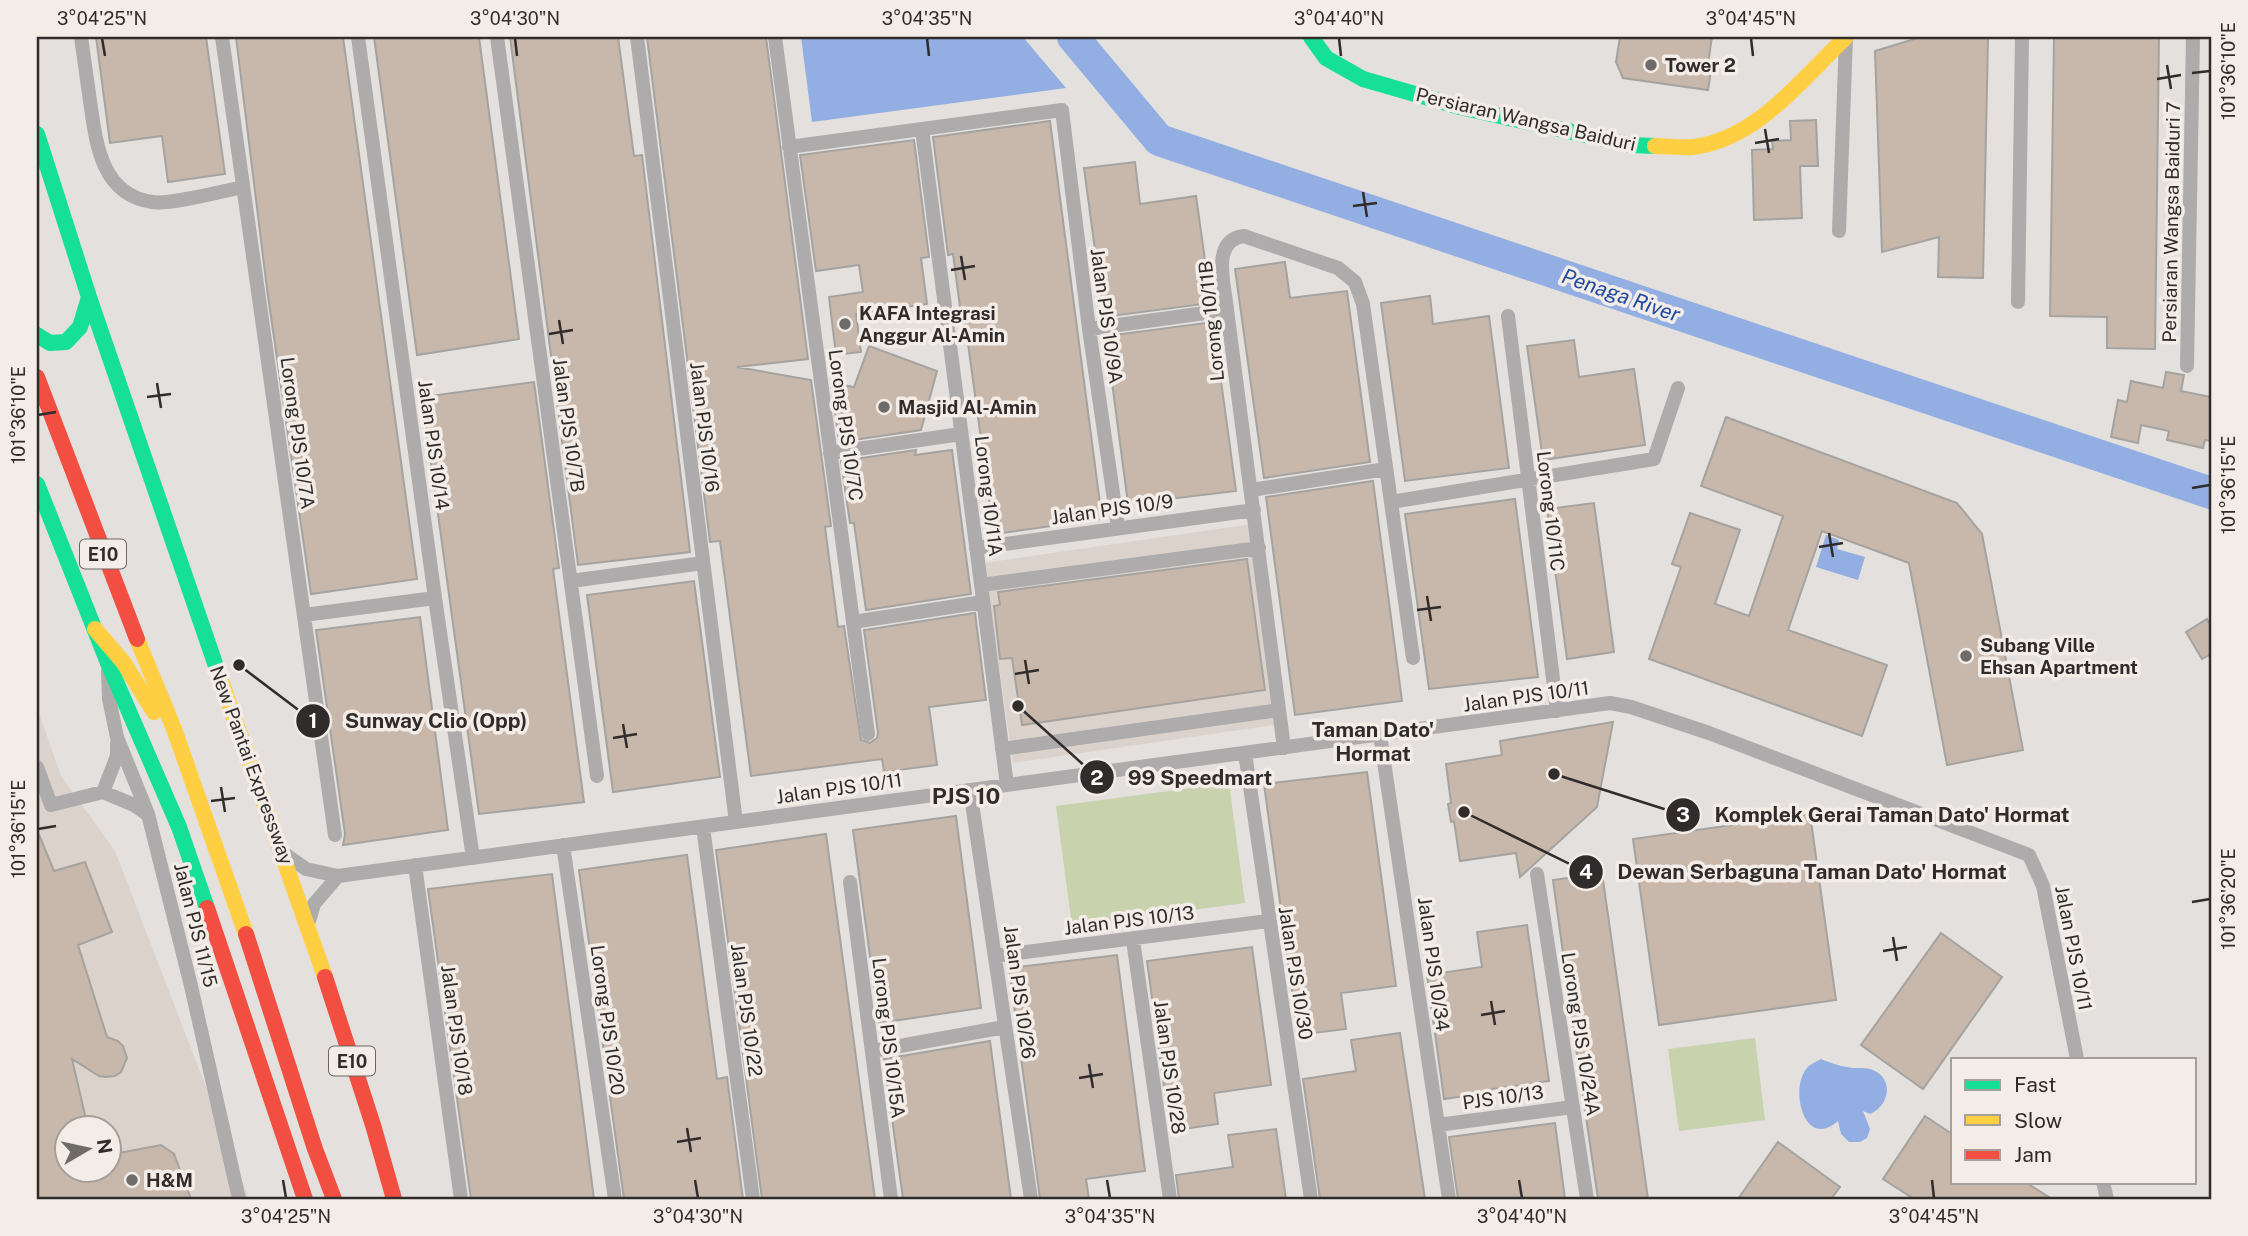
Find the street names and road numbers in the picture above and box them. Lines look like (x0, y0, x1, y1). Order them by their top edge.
street label: Persiaran Wangsa Baiduri (1414, 83, 1638, 155)
street label: Persiaran Wangsa Baiduri 7 (2158, 101, 2184, 343)
street label: Jalan PJS 10/9A (1087, 247, 1127, 385)
street label: Lorong 10/11B (1194, 260, 1228, 382)
street label: Lorong PJS 10/7C (824, 348, 868, 502)
street label: Lorong PJS 10/7A (276, 355, 320, 511)
street label: Jalan PJS 10/7B (549, 356, 589, 494)
street label: Jalan PJS 10/16 (686, 361, 724, 493)
street label: Jalan PJS 10/14 (414, 379, 454, 512)
street label: Lorong 10/11A (971, 434, 1007, 558)
street label: Lorong 10/11C (1533, 449, 1569, 573)
street label: Jalan PJS 10/9 (1049, 490, 1175, 528)
road number: E10 (80, 540, 126, 568)
street label: New Pantai Expressway (206, 663, 298, 867)
street label: Jalan PJS 10/11 (1462, 676, 1590, 716)
street label: Jalan PJS 10/11 (775, 768, 903, 808)
street label: Jalan PJS 11/15 (170, 860, 222, 990)
street label: Jalan PJS 10/11 (2051, 884, 2097, 1012)
street label: Jalan PJS 10/34 (1414, 895, 1454, 1033)
street label: Jalan PJS 10/13 (1063, 901, 1195, 939)
street label: Jalan PJS 10/30 (1275, 905, 1317, 1041)
street label: Jalan PJS 10/26 (1000, 924, 1040, 1060)
street label: Jalan PJS 10/22 (727, 942, 767, 1078)
street label: Lorong PJS 10/20 (587, 943, 629, 1097)
street label: Lorong PJS 10/24A (1557, 951, 1605, 1117)
street label: Lorong PJS 10/15A (868, 956, 910, 1120)
street label: Jalan PJS 10/18 (437, 963, 477, 1097)
street label: Jalan PJS 10/28 (1150, 999, 1190, 1135)
road number: E10 (329, 1046, 375, 1076)
street label: PJS 10/13 (1461, 1080, 1545, 1114)

